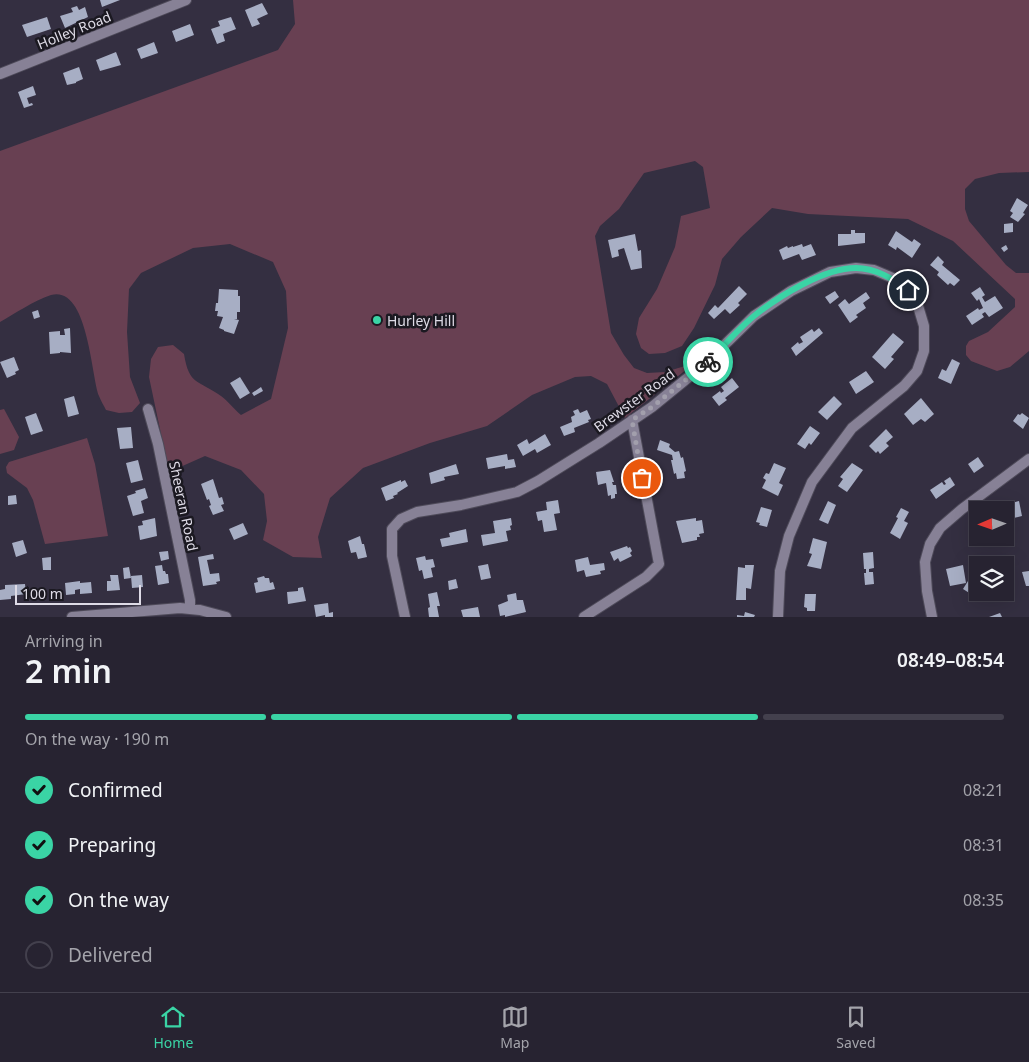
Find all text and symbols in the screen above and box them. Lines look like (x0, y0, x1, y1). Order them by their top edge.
street label: Holley Road (34, 7, 114, 53)
pin (887, 269, 929, 311)
icon: home (894, 276, 922, 304)
place label: Hurley Hill (387, 311, 455, 330)
marker: Hurley Hill (371, 314, 383, 326)
courier (683, 337, 733, 387)
icon: bike (694, 348, 722, 376)
street label: Brewster Road (590, 364, 678, 436)
pin (621, 457, 663, 499)
street label: Sheeran Road (165, 459, 203, 553)
icon: bag (628, 464, 656, 492)
north arrow (969, 501, 1014, 546)
map controls (969, 501, 1014, 601)
button: layers (969, 556, 1014, 601)
scale bar (15, 582, 141, 605)
text: 100 m (22, 584, 63, 603)
text: Arriving in (25, 630, 103, 652)
text: 08:49–08:54 (897, 647, 1004, 673)
text: 2 min (25, 649, 112, 692)
text: On the way · 190 m (25, 728, 169, 750)
icon: check (25, 776, 53, 804)
text: Confirmed (68, 777, 163, 803)
text: 08:21 (963, 779, 1004, 801)
icon: check (25, 831, 53, 859)
text: Preparing (68, 832, 156, 858)
text: 08:31 (963, 834, 1004, 856)
icon: check (25, 886, 53, 914)
text: On the way (68, 887, 169, 913)
text: 08:35 (963, 889, 1004, 911)
text: Delivered (68, 942, 153, 968)
tab: Home (153, 1003, 193, 1052)
tab: Map (500, 1003, 529, 1052)
tab: Saved (836, 1003, 876, 1052)

